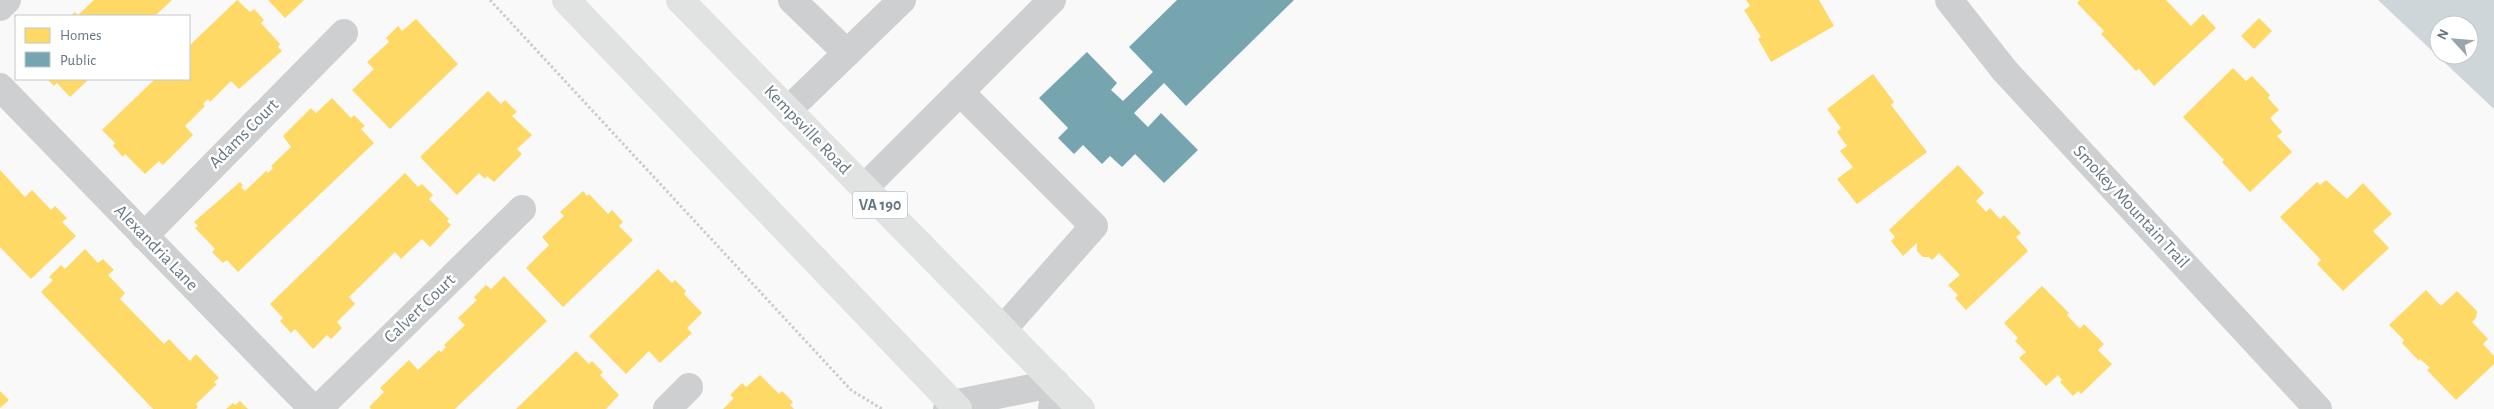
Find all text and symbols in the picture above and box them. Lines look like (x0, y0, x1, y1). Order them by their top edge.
legend (15, 15, 190, 80)
north arrow (2429, 15, 2479, 65)
text: N (2435, 27, 2452, 42)
text: Homes (60, 28, 102, 43)
text: Public (60, 53, 96, 68)
street label: Kempsville Road (760, 82, 854, 178)
street label: Adams Court (206, 96, 282, 172)
street label: Smokey Mountain Trail (2070, 142, 2192, 272)
road number: VA 190 (852, 192, 908, 218)
street label: Alexandria Lane (111, 201, 201, 295)
street label: Calvert Court (381, 271, 459, 347)

